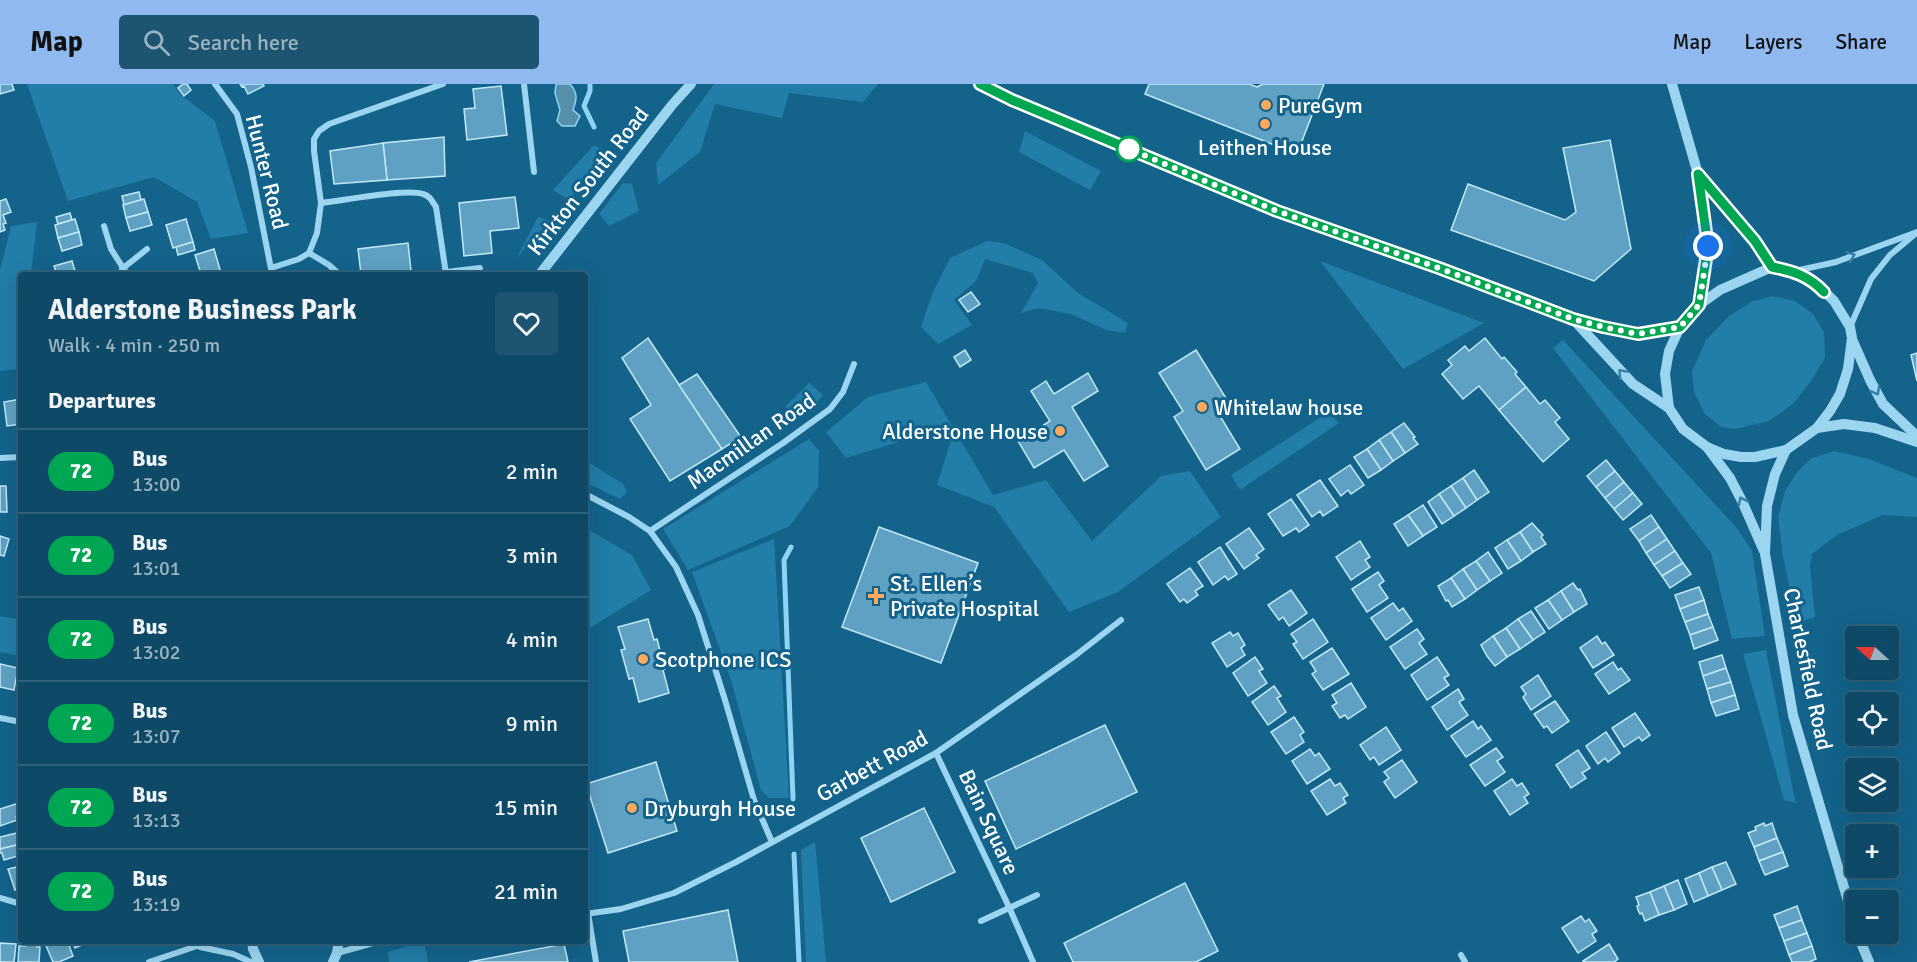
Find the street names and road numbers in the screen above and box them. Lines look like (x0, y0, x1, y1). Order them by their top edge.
street label: Kirkton South Road (522, 101, 654, 261)
street label: Hunter Road (240, 112, 294, 232)
street label: Macmillan Road (682, 387, 820, 495)
street label: Charlesfield Road (1778, 585, 1838, 753)
street label: Garbett Road (812, 724, 932, 808)
street label: Bain Square (953, 765, 1025, 879)

